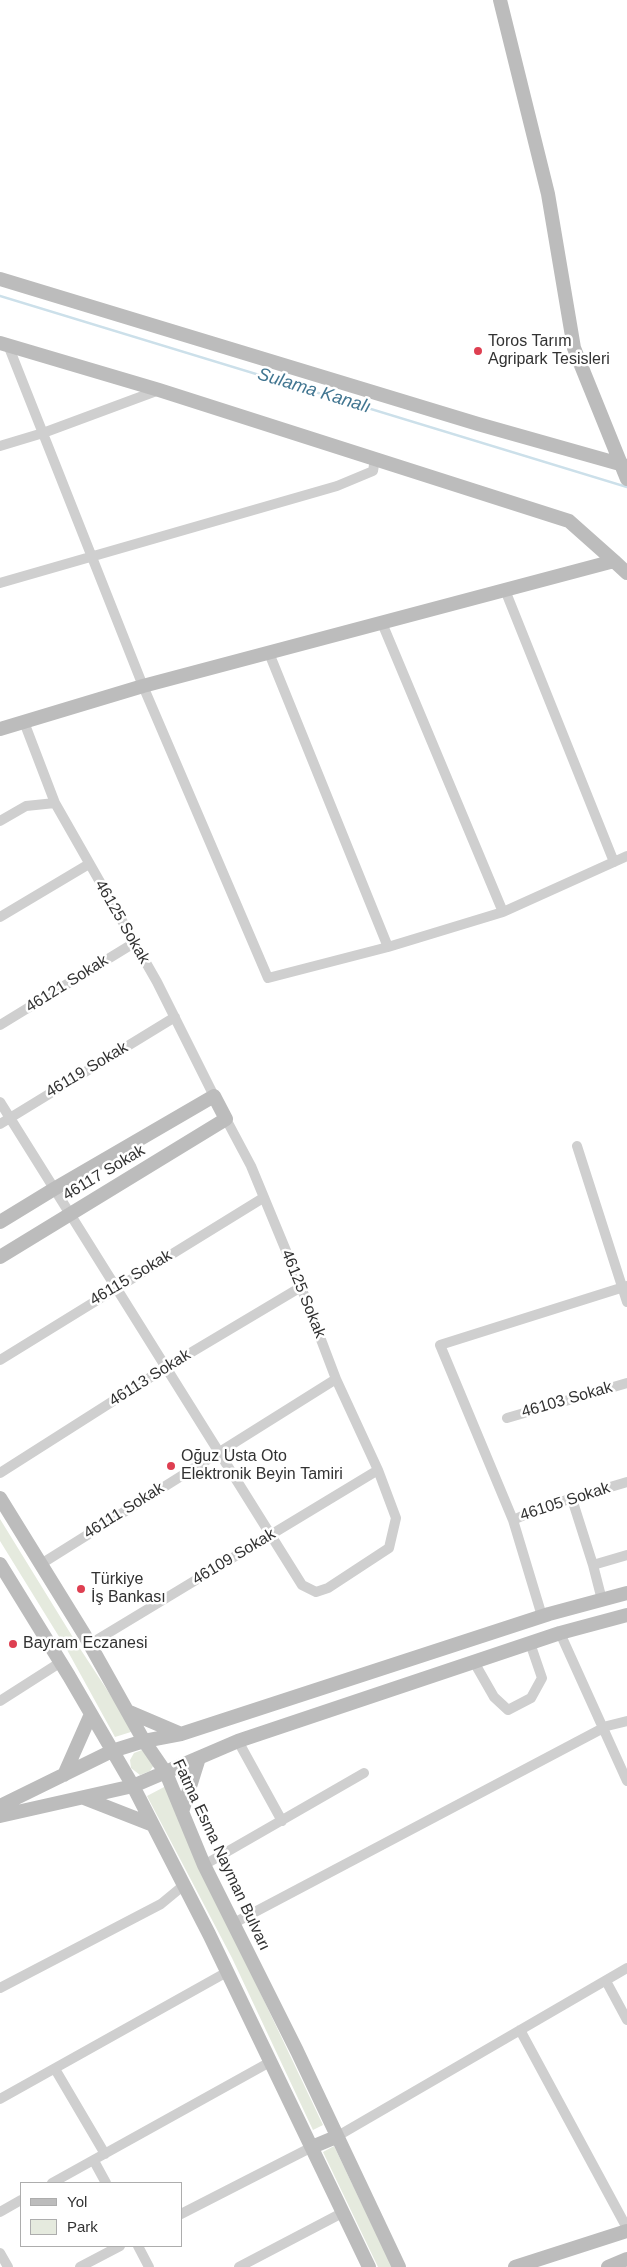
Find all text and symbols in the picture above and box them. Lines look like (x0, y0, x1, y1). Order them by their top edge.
place label: Toros Tarım Agripark Tesisleri (488, 332, 610, 370)
marker: Toros Tarım Agripark Tesisleri (472, 345, 484, 357)
water label: Sulama Kanalı (255, 364, 373, 418)
street label: 46125 Sokak (90, 877, 154, 967)
street label: 46121 Sokak (22, 951, 112, 1017)
street label: 46119 Sokak (43, 1038, 131, 1102)
street label: 46117 Sokak (60, 1141, 148, 1205)
street label: 46115 Sokak (87, 1246, 175, 1310)
street label: 46125 Sokak (277, 1247, 329, 1341)
street label: 46113 Sokak (106, 1345, 194, 1411)
street label: 46103 Sokak (519, 1378, 615, 1422)
place label: Oğuz Usta Oto Elektronik Beyin Tamiri (181, 1447, 343, 1485)
marker: Oğuz Usta Oto Elektronik Beyin Tamiri (165, 1460, 177, 1472)
street label: 46105 Sokak (518, 1478, 612, 1526)
street label: 46111 Sokak (80, 1479, 168, 1543)
street label: 46109 Sokak (189, 1525, 279, 1589)
place label: Türkiye İş Bankası (91, 1570, 166, 1608)
marker: Türkiye İş Bankası (75, 1583, 87, 1595)
place label: Bayram Eczanesi (23, 1634, 147, 1654)
marker: Bayram Eczanesi (7, 1638, 19, 1650)
street label: Fatma Esma Nayman Bulvarı (168, 1756, 274, 1954)
legend (20, 2182, 182, 2247)
text: Yol (67, 2193, 87, 2210)
text: Park (67, 2218, 98, 2235)

